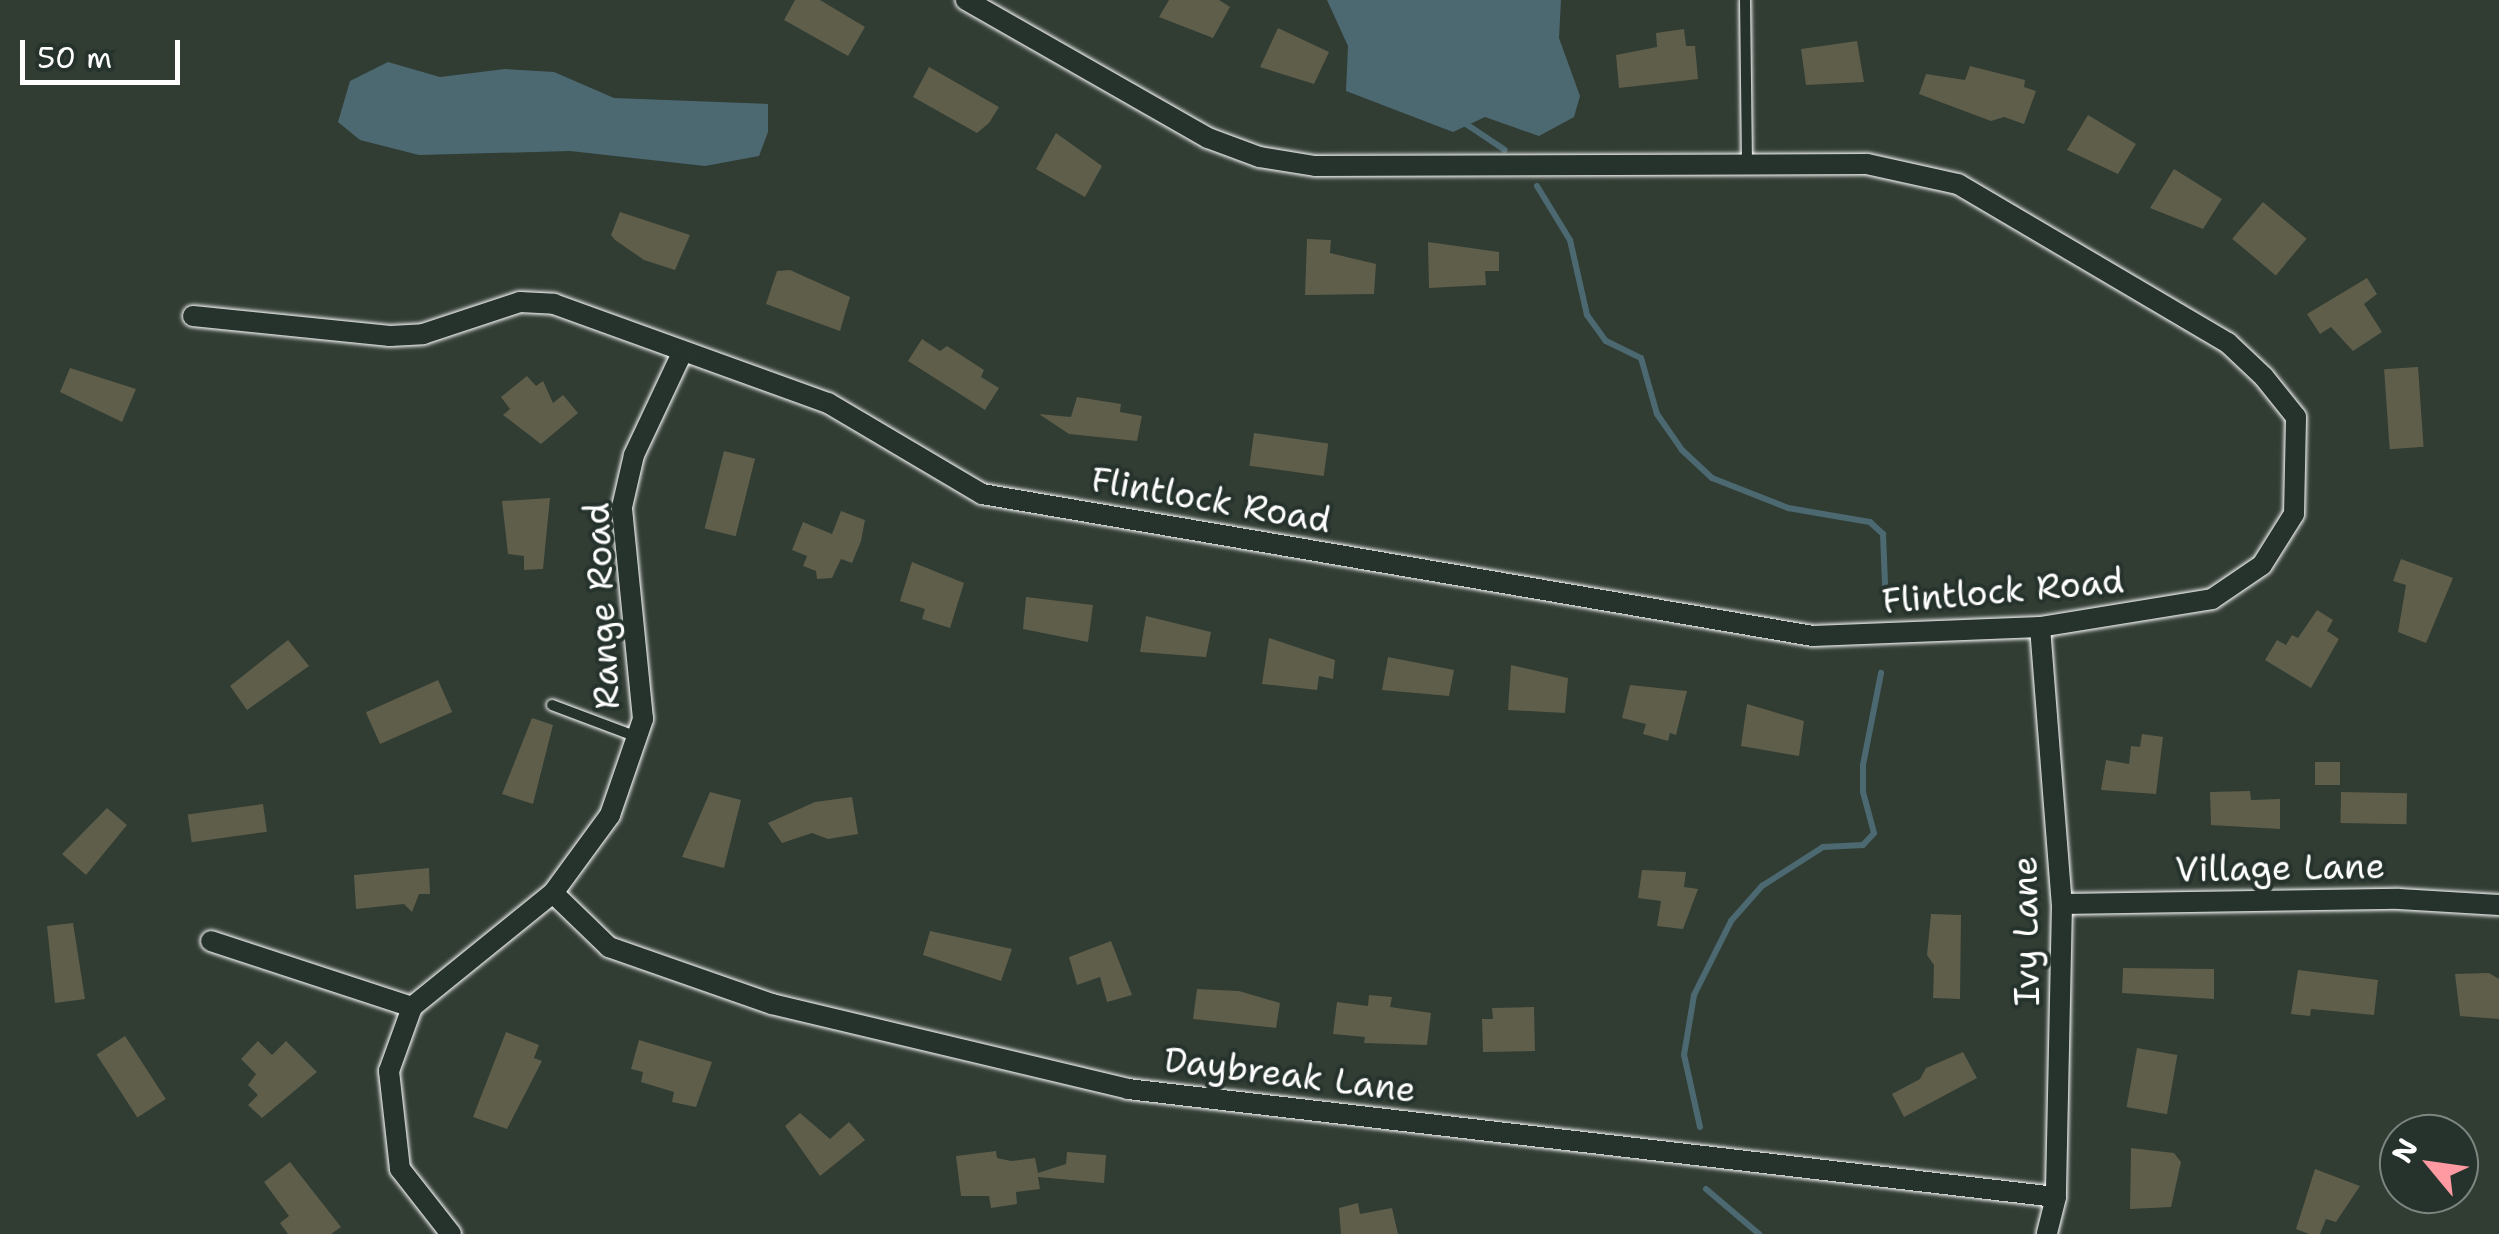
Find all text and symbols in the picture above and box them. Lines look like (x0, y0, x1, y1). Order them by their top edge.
scale bar (25, 20, 185, 82)
text: 50 m (37, 37, 112, 78)
street label: Flintlock Road (1088, 458, 1334, 542)
street label: Range Road (576, 501, 628, 711)
street label: Flintlock Road (1880, 560, 2126, 622)
street label: Village Lane (2175, 845, 2385, 891)
street label: Ivy Lane (2004, 856, 2048, 1006)
street label: Daybreak Lane (1162, 1039, 1418, 1111)
north arrow (2379, 1114, 2479, 1214)
text: N (2383, 1132, 2427, 1169)

